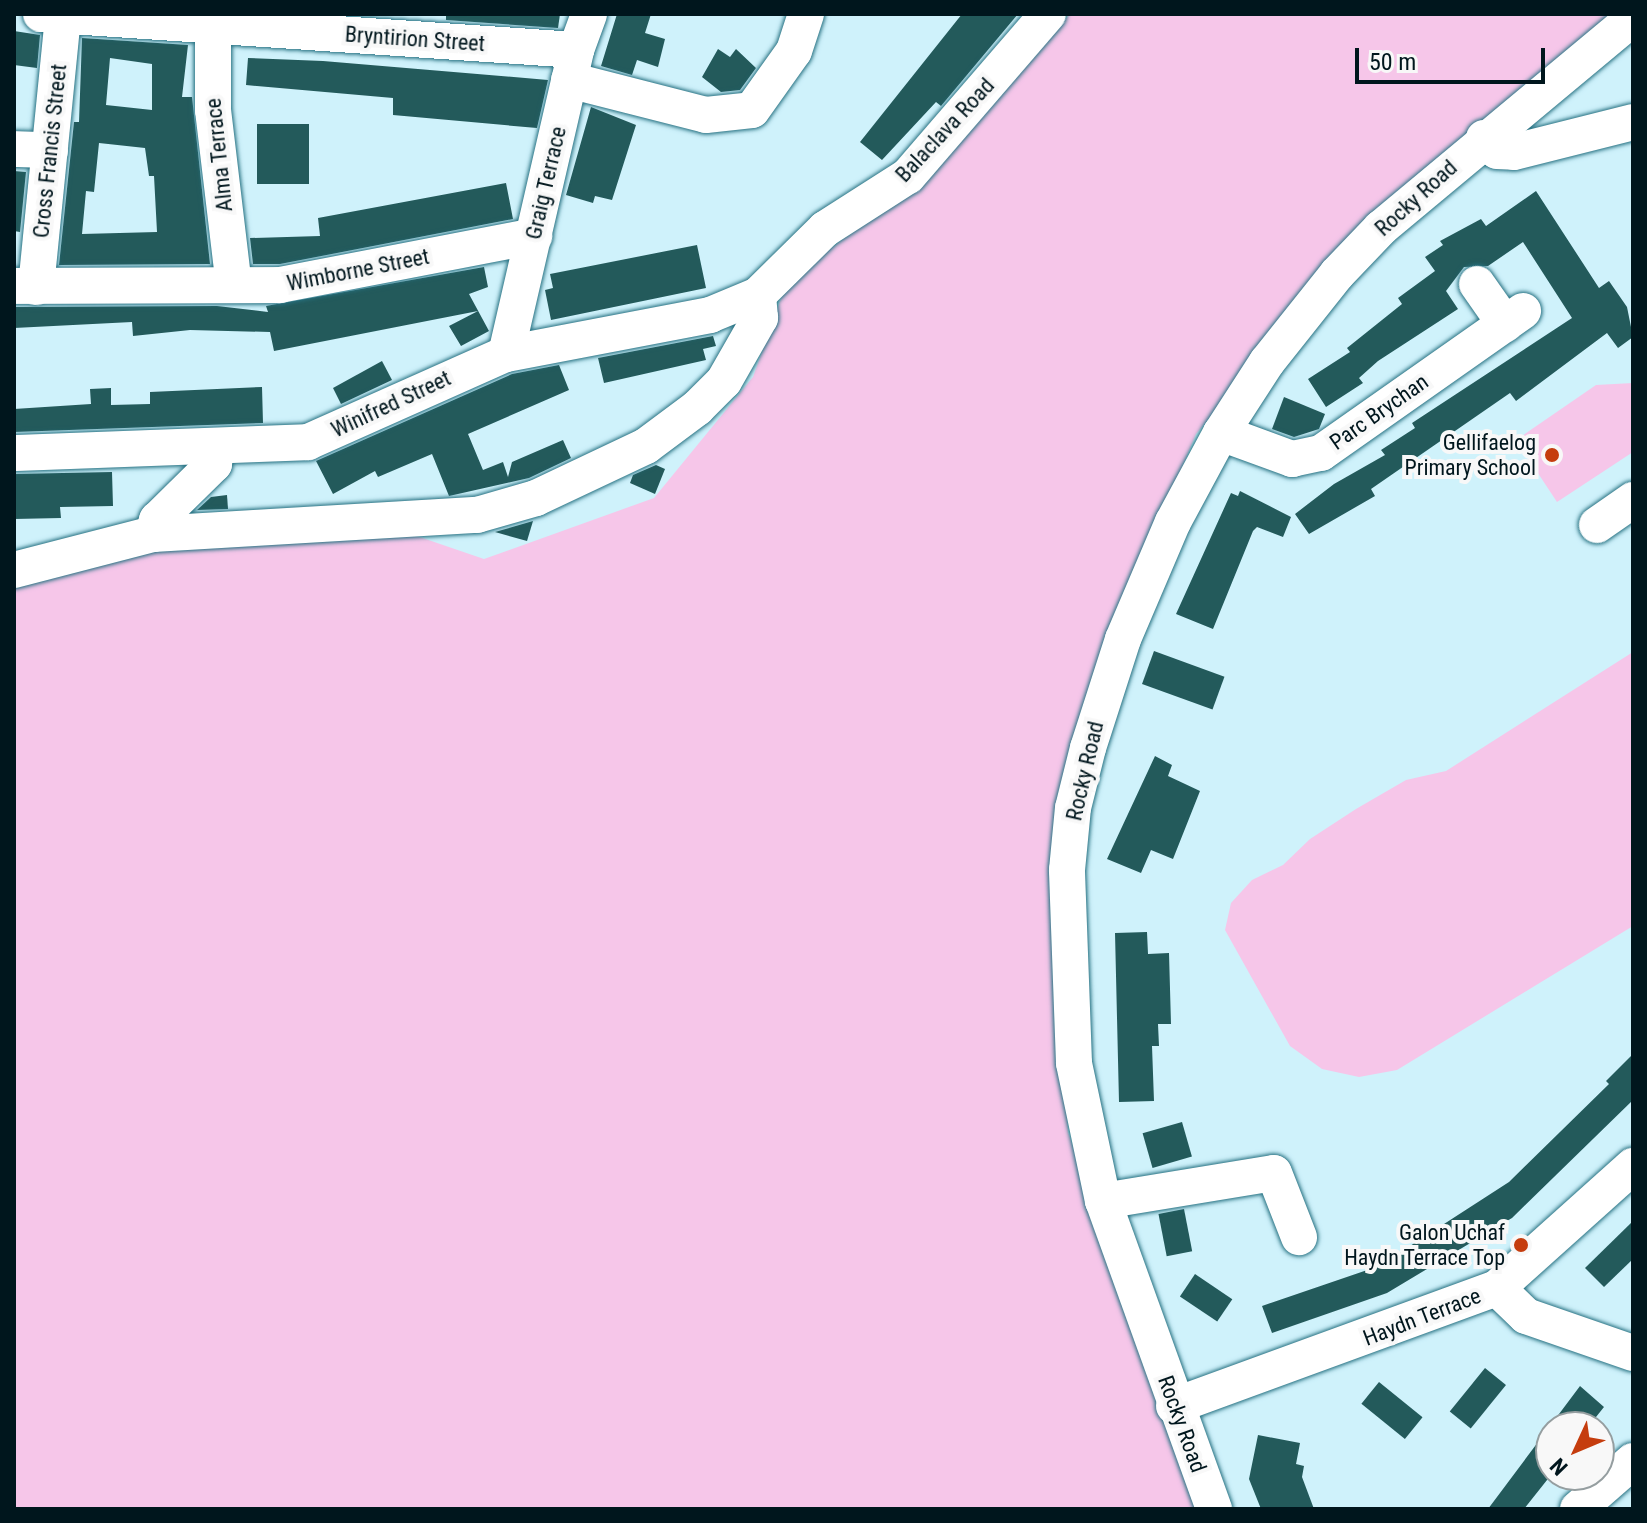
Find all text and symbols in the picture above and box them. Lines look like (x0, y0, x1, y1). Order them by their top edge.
street label: Bryntirion Street (344, 21, 486, 57)
scale bar (1359, 32, 1549, 82)
text: 50 m (1369, 48, 1416, 76)
street label: Cross Francis Street (28, 63, 72, 239)
street label: Balaclava Road (890, 72, 1000, 188)
street label: Alma Terrace (200, 97, 238, 213)
street label: Graig Terrace (520, 124, 572, 242)
street label: Rocky Road (1370, 154, 1462, 242)
street label: Wimborne Street (285, 243, 431, 297)
street label: Winifred Street (327, 365, 455, 443)
street label: Parc Brychan (1325, 368, 1433, 456)
place label: Gellifaelog Primary School (1405, 429, 1536, 480)
marker: Gellifaelog Primary School (1543, 446, 1561, 464)
street label: Rocky Road (1061, 719, 1109, 823)
place label: Galon Uchaf Haydn Terrace Top (1343, 1219, 1505, 1270)
marker: Galon Uchaf Haydn Terrace Top (1512, 1236, 1530, 1254)
street label: Haydn Terrace (1359, 1282, 1485, 1352)
street label: Rocky Road (1152, 1372, 1212, 1476)
north arrow (1535, 1411, 1615, 1491)
text: N (1545, 1453, 1572, 1480)

